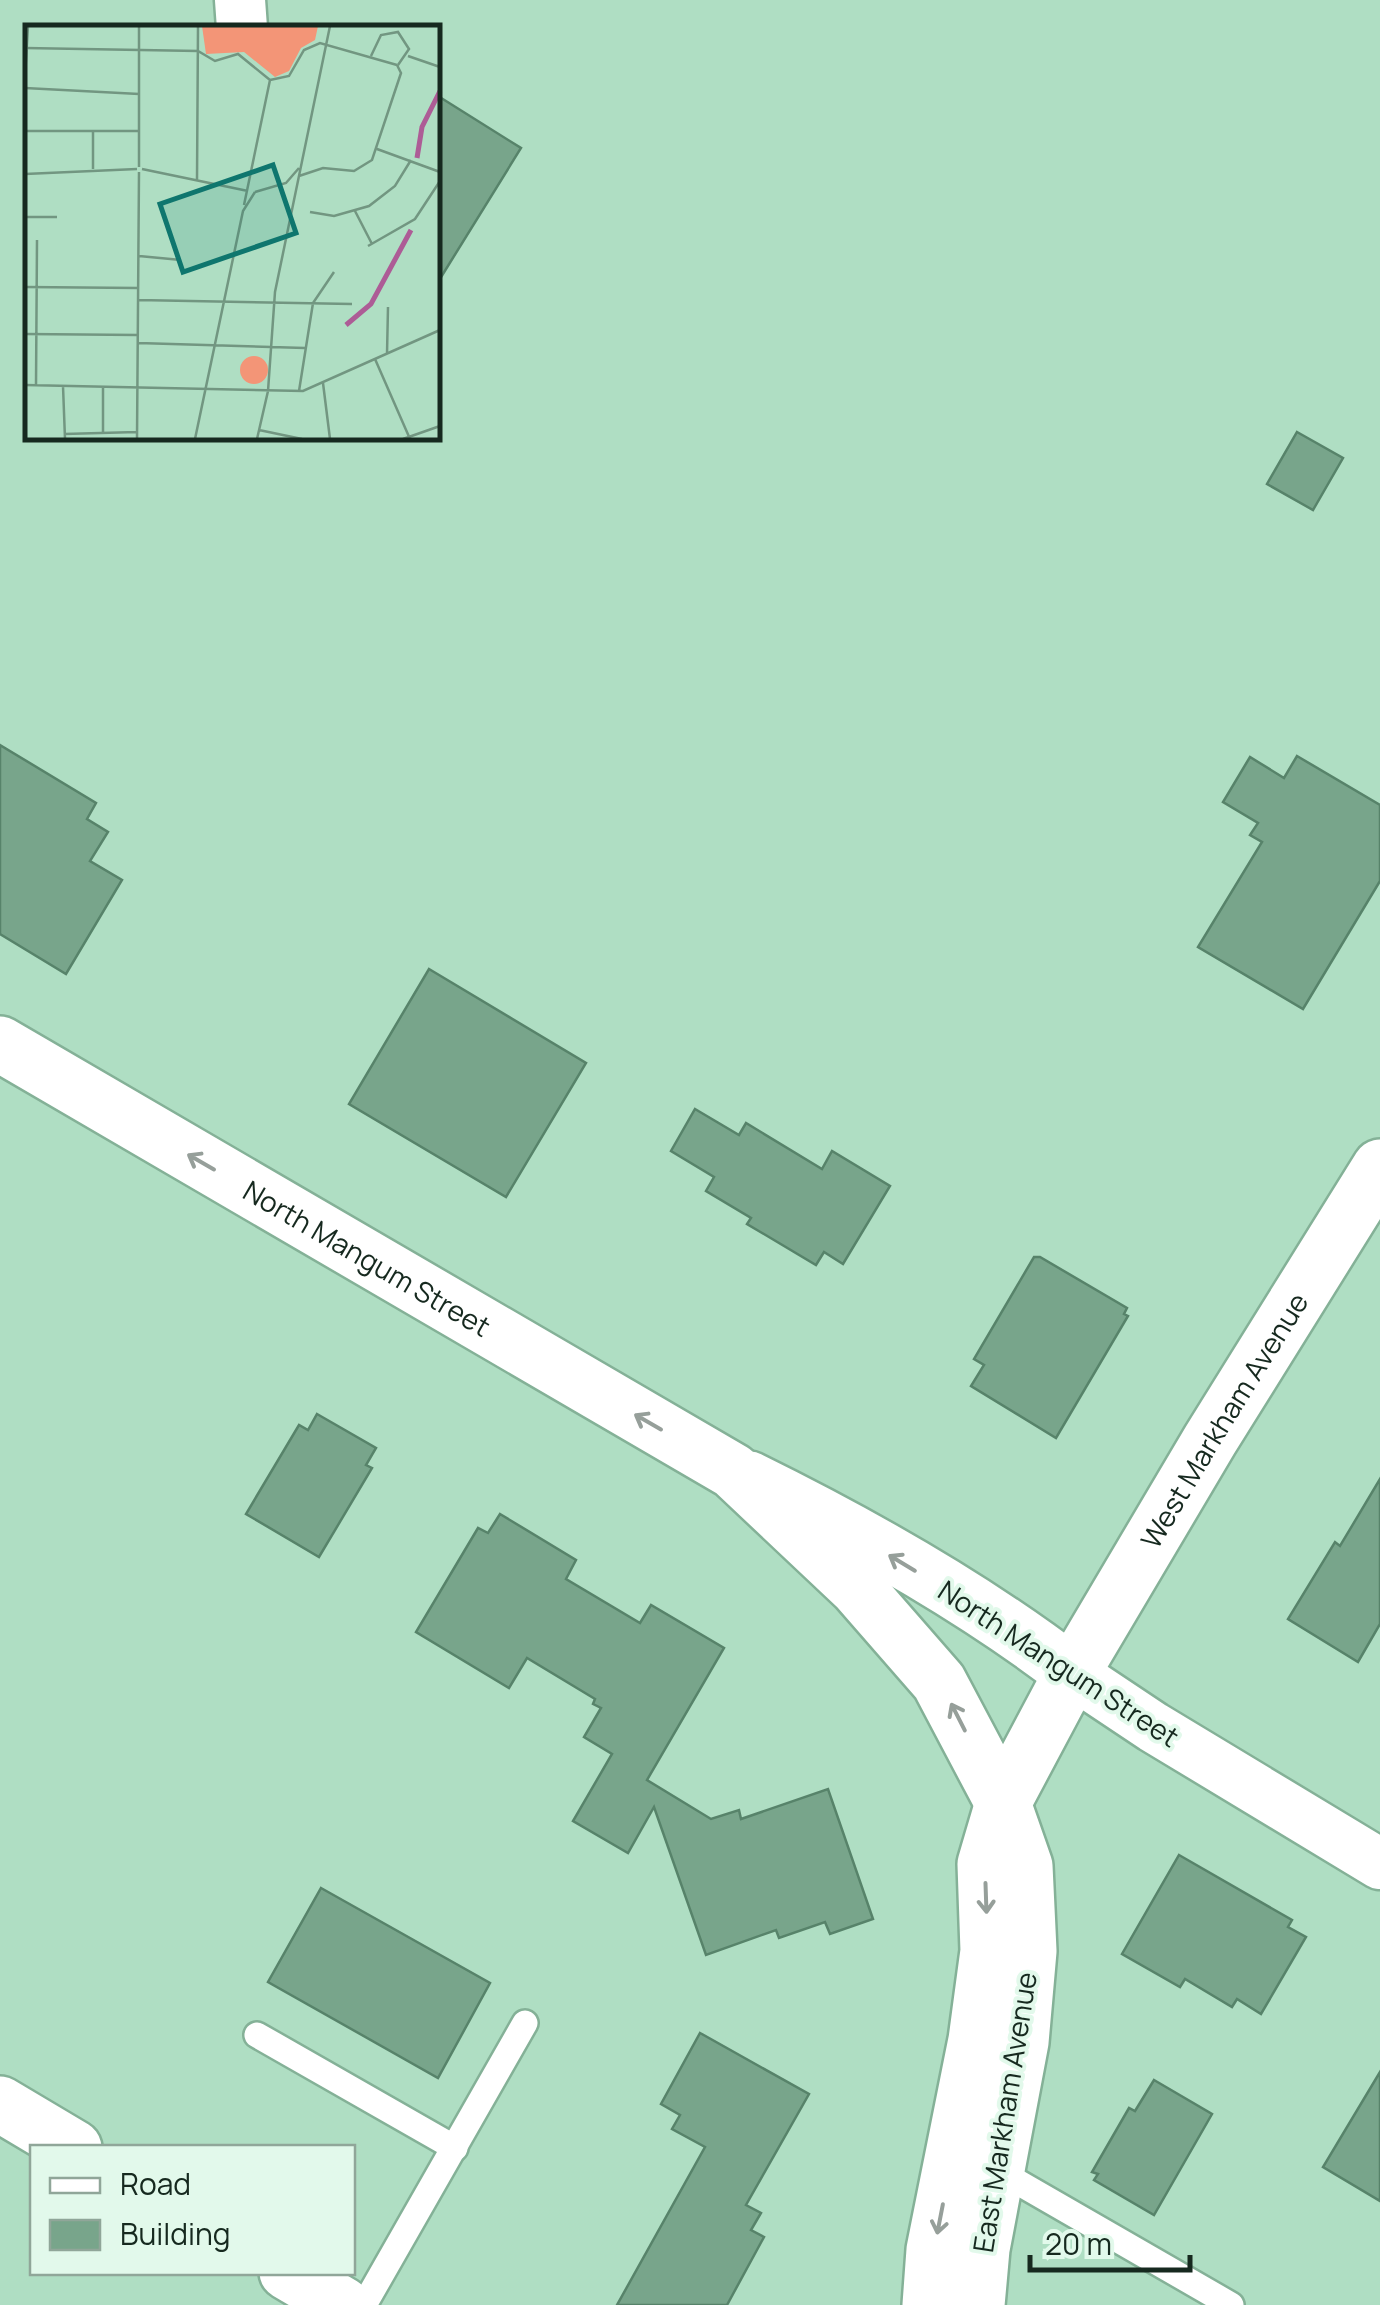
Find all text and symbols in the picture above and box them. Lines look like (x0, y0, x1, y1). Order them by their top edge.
inset map (25, 25, 440, 440)
one-way arrow (187, 1152, 216, 1172)
street label: North Mangum Street (237, 1171, 498, 1345)
street label: West Markham Avenue (1131, 1285, 1316, 1555)
one-way arrow (635, 1412, 663, 1432)
one-way arrow (888, 1553, 917, 1573)
street label: North Mangum Street (931, 1571, 1187, 1755)
one-way arrow (948, 1702, 967, 1732)
one-way arrow (976, 1882, 995, 1914)
street label: East Markham Avenue (963, 1969, 1045, 2255)
legend (30, 2145, 355, 2275)
text: Road (120, 2163, 191, 2204)
one-way arrow (930, 2202, 949, 2235)
scale bar (1030, 2210, 1190, 2272)
text: Building (120, 2213, 231, 2254)
text: 20 m (1045, 2223, 1112, 2264)

